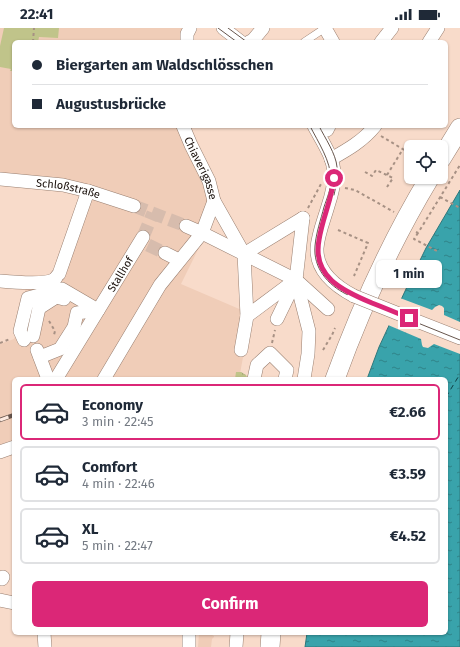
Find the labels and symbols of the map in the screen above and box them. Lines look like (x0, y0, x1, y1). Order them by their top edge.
street label: Chiaverigasse (182, 135, 220, 201)
route start (325, 169, 343, 187)
street label: Schloßstraße (36, 176, 102, 201)
street label: Stallhof (105, 253, 137, 294)
callout: 1 min (376, 260, 442, 288)
route end (400, 309, 418, 327)

